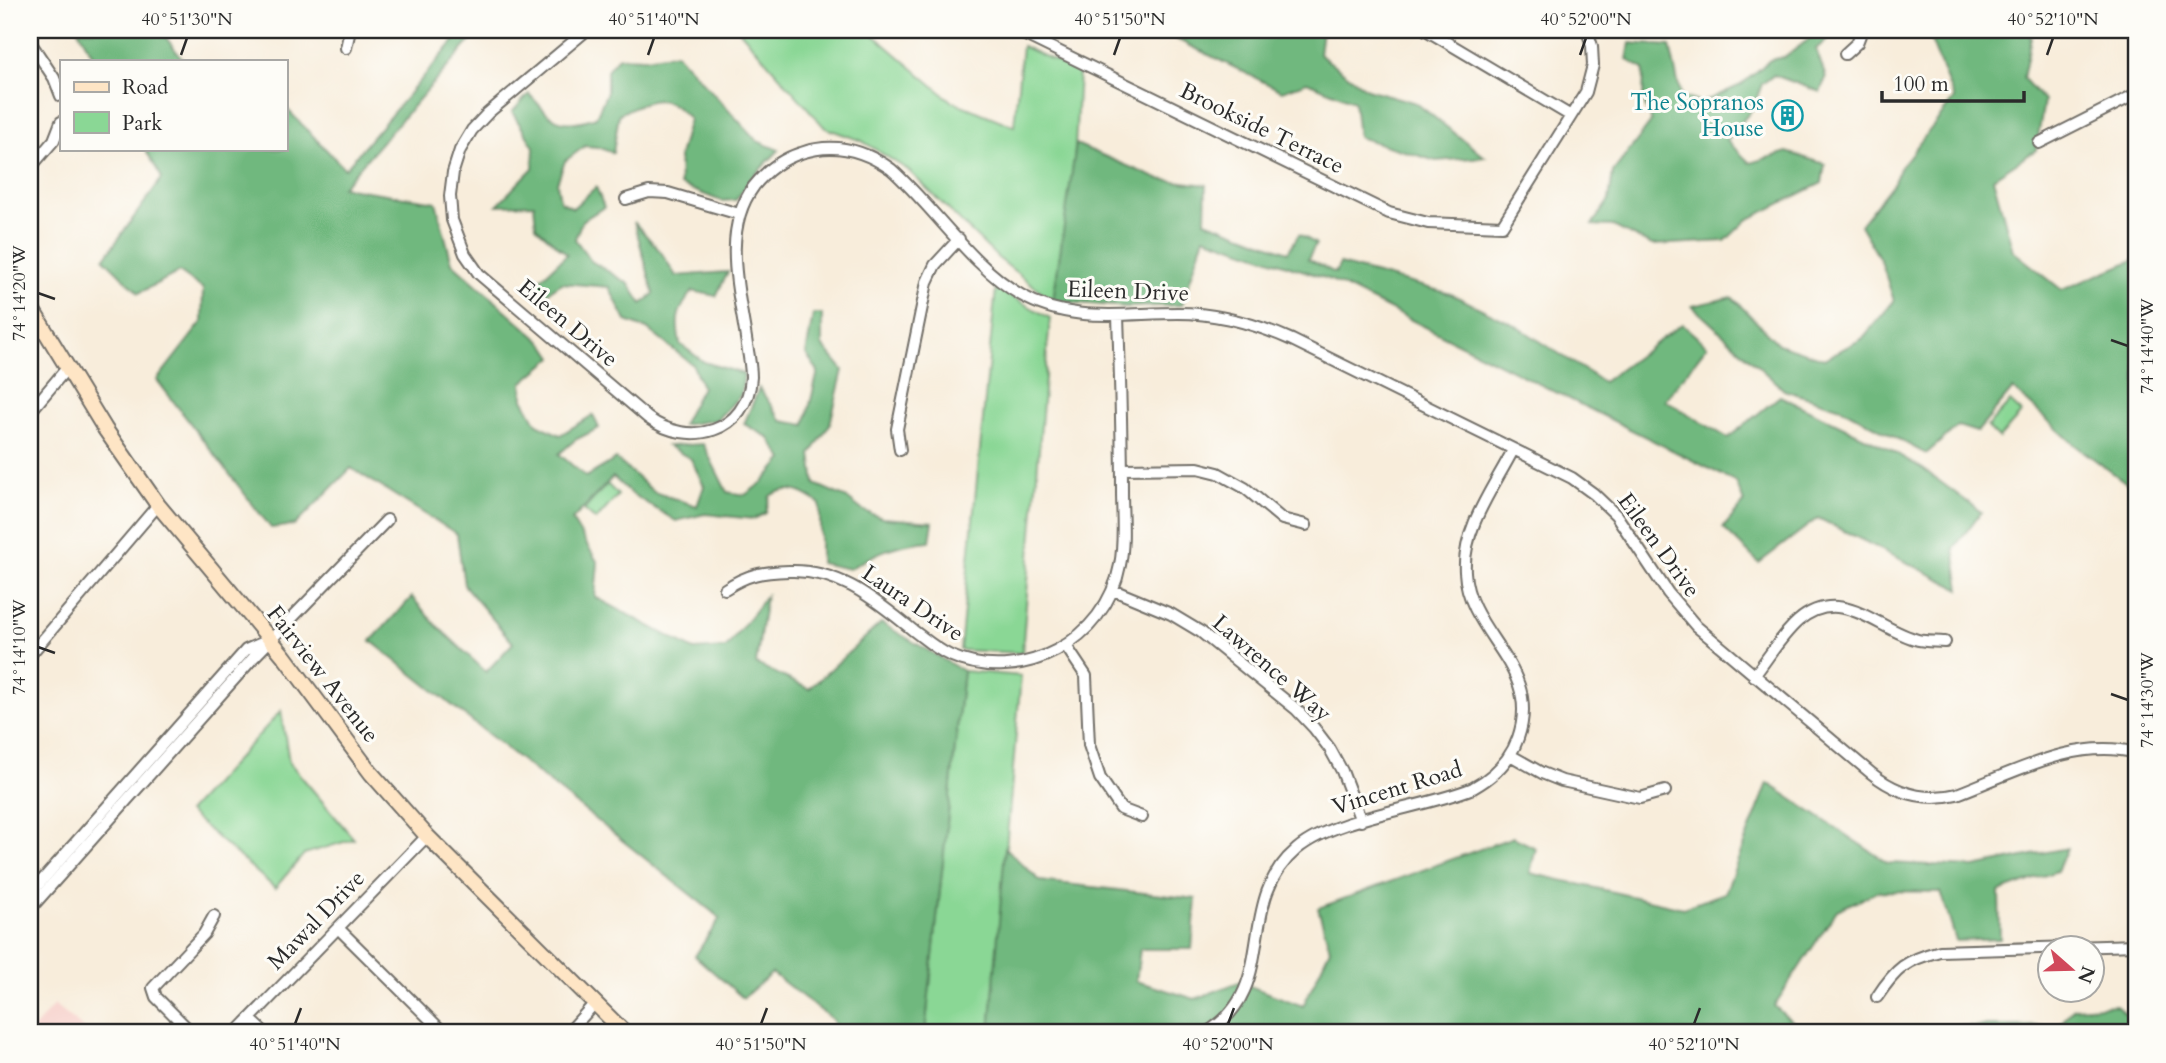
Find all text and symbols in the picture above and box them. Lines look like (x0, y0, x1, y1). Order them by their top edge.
text: 40°51'30"N (141, 7, 233, 32)
text: 40°51'40"N (608, 7, 700, 32)
text: 40°51'50"N (1074, 7, 1166, 32)
text: 40°52'00"N (1540, 7, 1632, 32)
text: 40°52'10"N (2007, 7, 2099, 32)
legend (60, 60, 287, 150)
scale bar (1882, 60, 2024, 104)
text: 100 m (1893, 70, 1949, 99)
text: Road (122, 73, 168, 102)
street label: Brookside Terrace (1175, 75, 1349, 181)
place label: The Sopranos House (1630, 87, 1764, 144)
building icon: The Sopranos House (1770, 98, 1804, 132)
text: Park (122, 109, 163, 138)
text: 74°14'20"W (7, 245, 32, 341)
street label: Eileen Drive (511, 272, 625, 374)
street label: Eileen Drive (1066, 273, 1190, 309)
text: 74°14'40"W (2135, 298, 2160, 394)
street label: Eileen Drive (1611, 486, 1707, 604)
street label: Laura Drive (856, 558, 970, 648)
text: 74°14'10"W (7, 599, 32, 695)
street label: Fairview Avenue (260, 599, 386, 749)
street label: Lawrence Way (1206, 607, 1338, 729)
text: 74°14'30"W (2135, 652, 2160, 748)
street label: Vincent Road (1328, 753, 1467, 822)
street label: Mawal Drive (261, 863, 371, 977)
north arrow (2036, 934, 2106, 1004)
text: N (2071, 962, 2101, 987)
text: 40°51'40"N (249, 1032, 341, 1057)
text: 40°51'50"N (715, 1032, 807, 1057)
text: 40°52'00"N (1182, 1032, 1274, 1057)
text: 40°52'10"N (1648, 1032, 1740, 1057)

